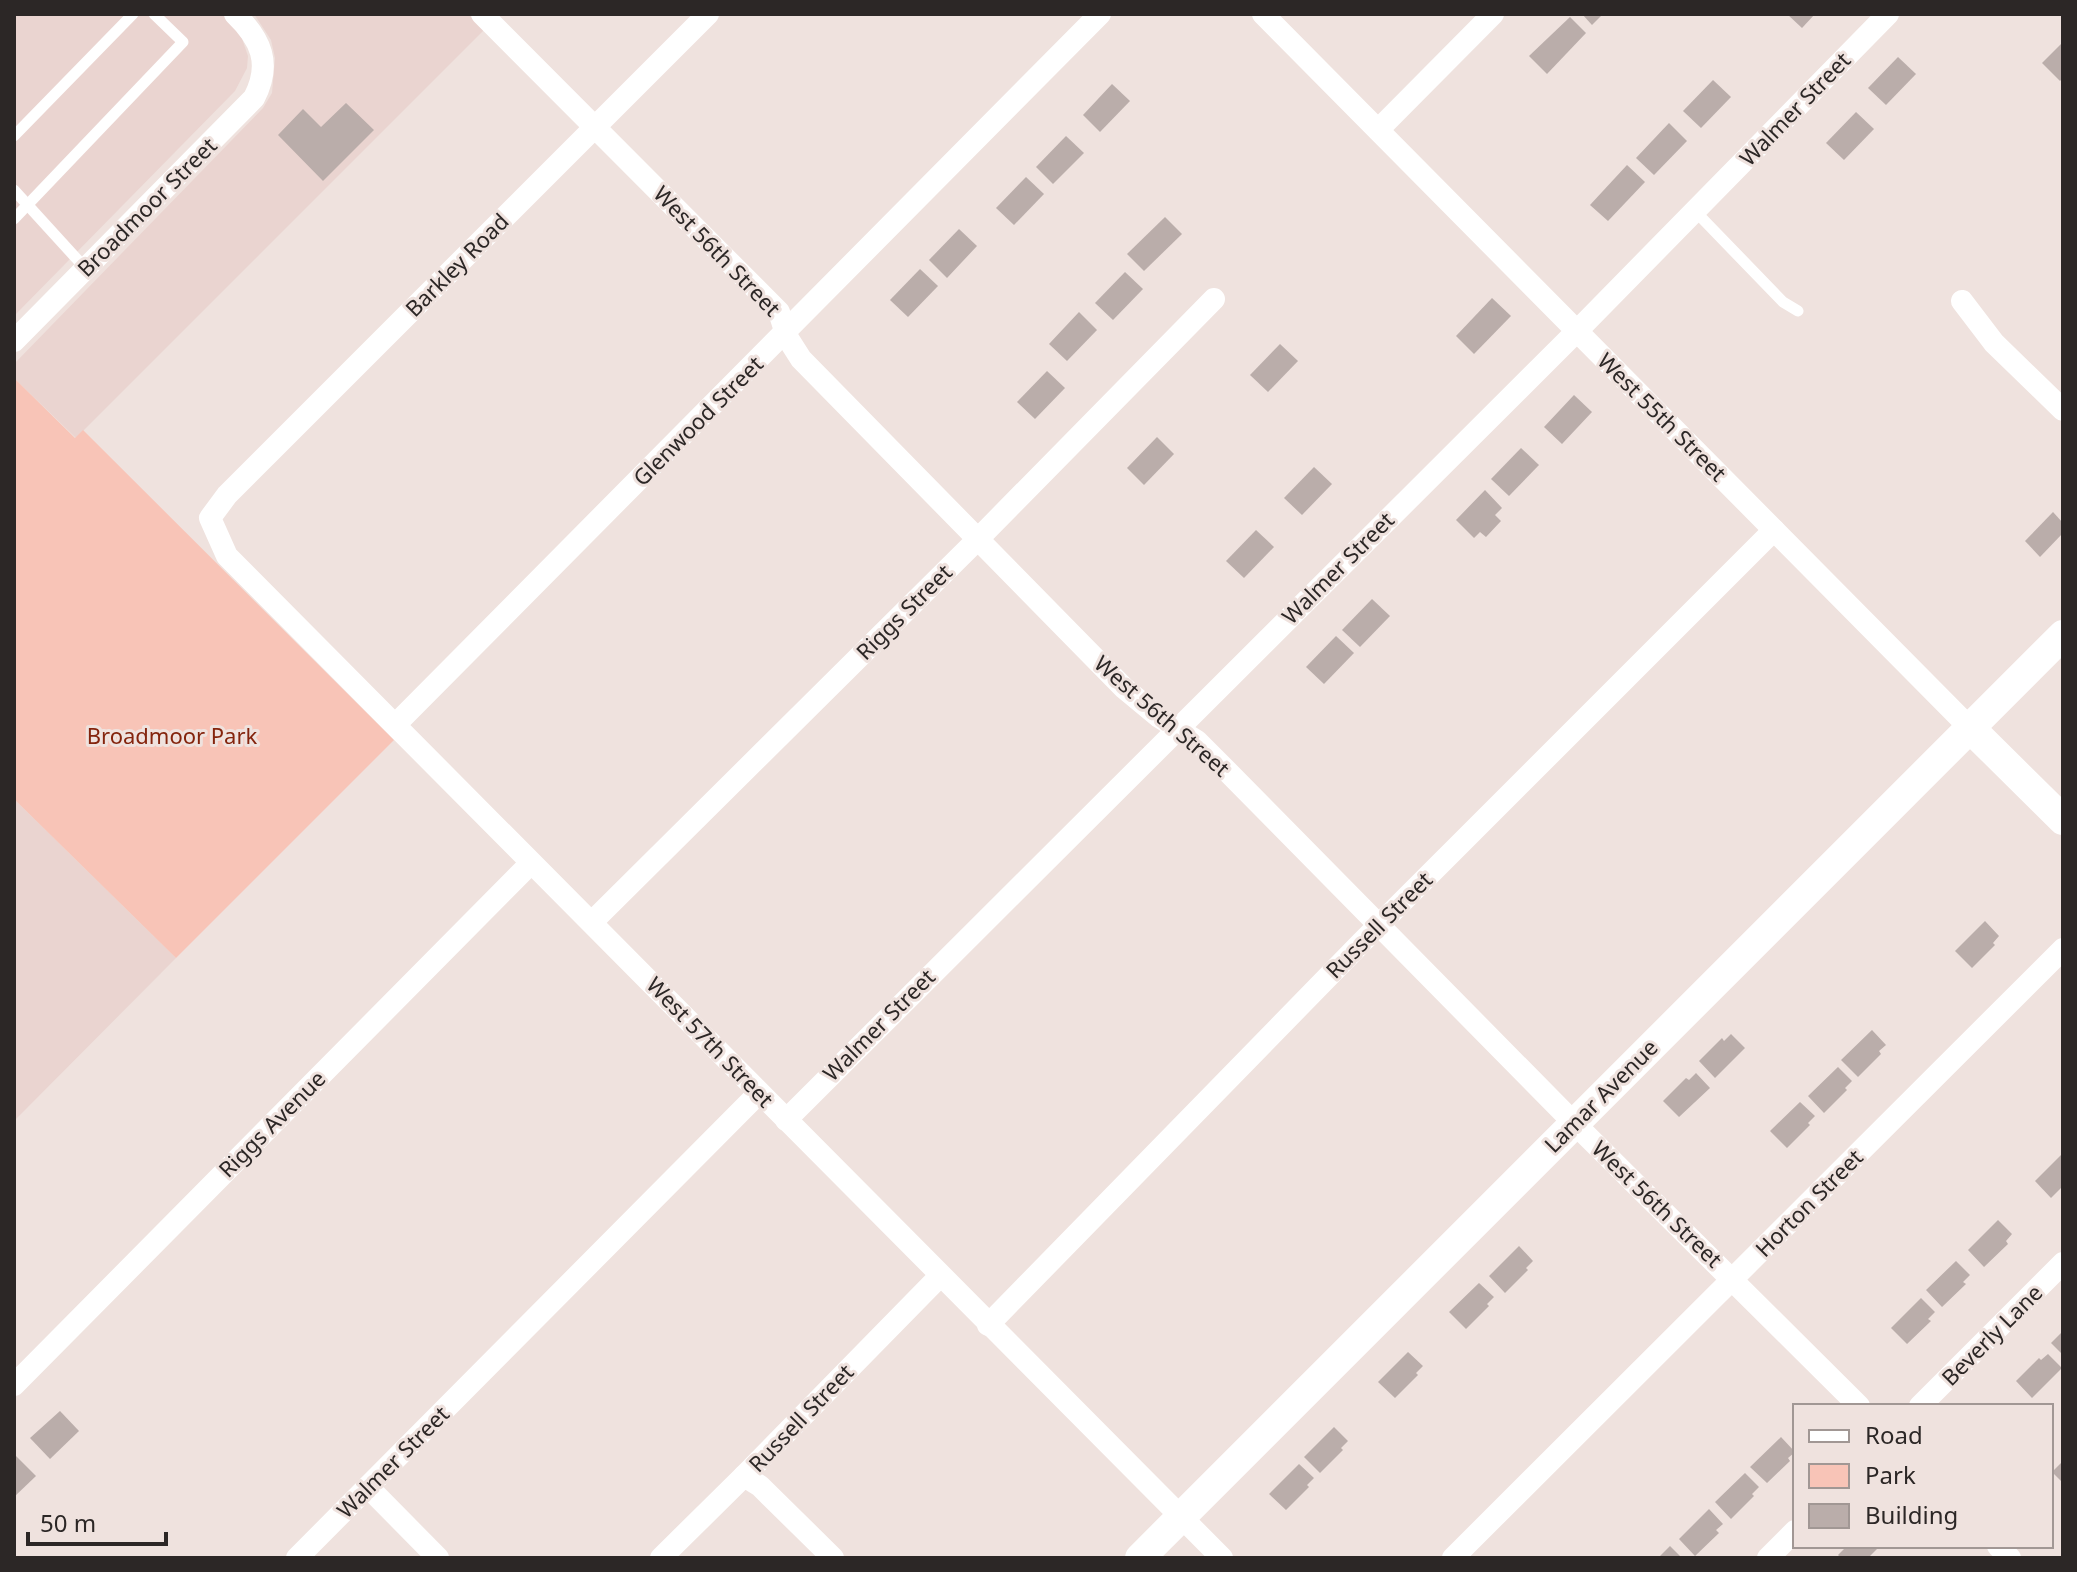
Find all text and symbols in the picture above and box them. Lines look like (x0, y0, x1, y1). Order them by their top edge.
street label: Walmer Street (1732, 45, 1856, 172)
street label: Broadmoor Street (70, 130, 223, 283)
street label: West 56th Street (648, 179, 788, 322)
street label: Barkley Road (398, 206, 515, 323)
street label: West 55th Street (1592, 345, 1734, 487)
street label: Glenwood Street (626, 349, 769, 492)
street label: Walmer Street (1275, 505, 1400, 630)
street label: Riggs Street (849, 557, 958, 666)
street label: West 56th Street (1088, 648, 1237, 783)
park label: Broadmoor Park (87, 720, 258, 750)
street label: Russell Street (1318, 864, 1438, 984)
street label: Walmer Street (816, 962, 941, 1087)
street label: West 57th Street (641, 970, 781, 1113)
street label: Lamar Avenue (1537, 1032, 1664, 1159)
street label: Riggs Avenue (211, 1063, 331, 1183)
street label: West 56th Street (1586, 1133, 1729, 1273)
street label: Horton Street (1748, 1142, 1869, 1263)
street label: Beverly Lane (1934, 1277, 2048, 1391)
street label: Russell Street (741, 1357, 859, 1478)
street label: Walmer Street (330, 1399, 455, 1524)
legend (1793, 1404, 2053, 1548)
text: Road (1865, 1418, 1923, 1451)
text: Park (1865, 1458, 1916, 1491)
scale bar (28, 1496, 166, 1546)
text: Building (1865, 1498, 1958, 1531)
text: 50 m (40, 1506, 96, 1539)

